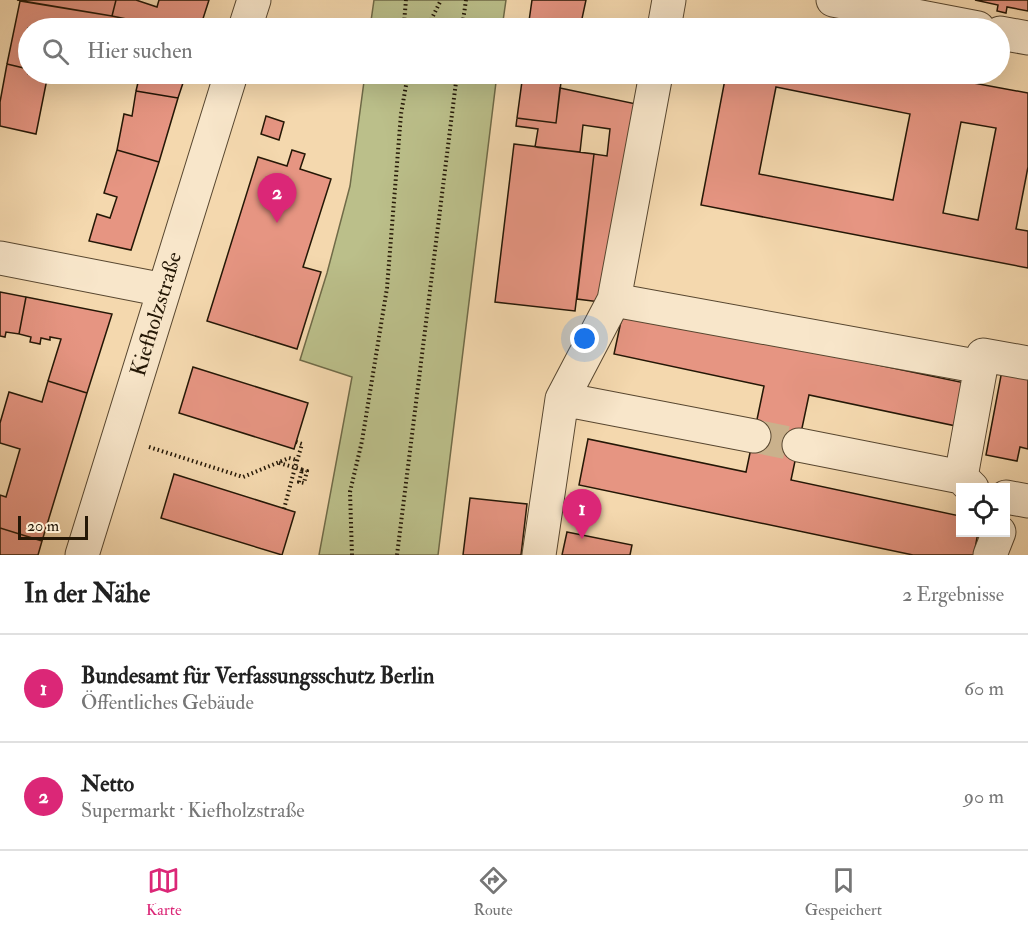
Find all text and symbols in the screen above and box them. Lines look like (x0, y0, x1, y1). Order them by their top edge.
search box (18, 18, 1010, 84)
icon: search (39, 35, 72, 68)
text: Hier suchen (87, 37, 193, 65)
pin: 2 (258, 174, 296, 223)
street label: Kiefholzstraße (124, 248, 188, 380)
your location (570, 324, 599, 353)
map controls (956, 483, 1010, 537)
button: locate (956, 483, 1010, 537)
pin: 1 (562, 490, 602, 539)
scale bar (18, 513, 88, 540)
text: 20 m (27, 516, 59, 536)
text: In der Nähe (24, 578, 150, 610)
text: 2 Ergebnisse (902, 582, 1004, 607)
text: Bundesamt für Verfassungsschutz Berlin (81, 662, 434, 690)
text: 1 (40, 676, 47, 701)
text: 60 m (964, 676, 1004, 701)
text: Öffentliches Gebäude (81, 690, 254, 715)
text: Netto (81, 770, 134, 798)
text: 2 (38, 784, 49, 809)
text: 90 m (964, 784, 1004, 809)
text: Supermarkt · Kiefholzstraße (81, 798, 305, 823)
tab: Karte (146, 864, 182, 920)
tab: Route (474, 864, 513, 920)
tab: Gespeichert (805, 864, 882, 920)

